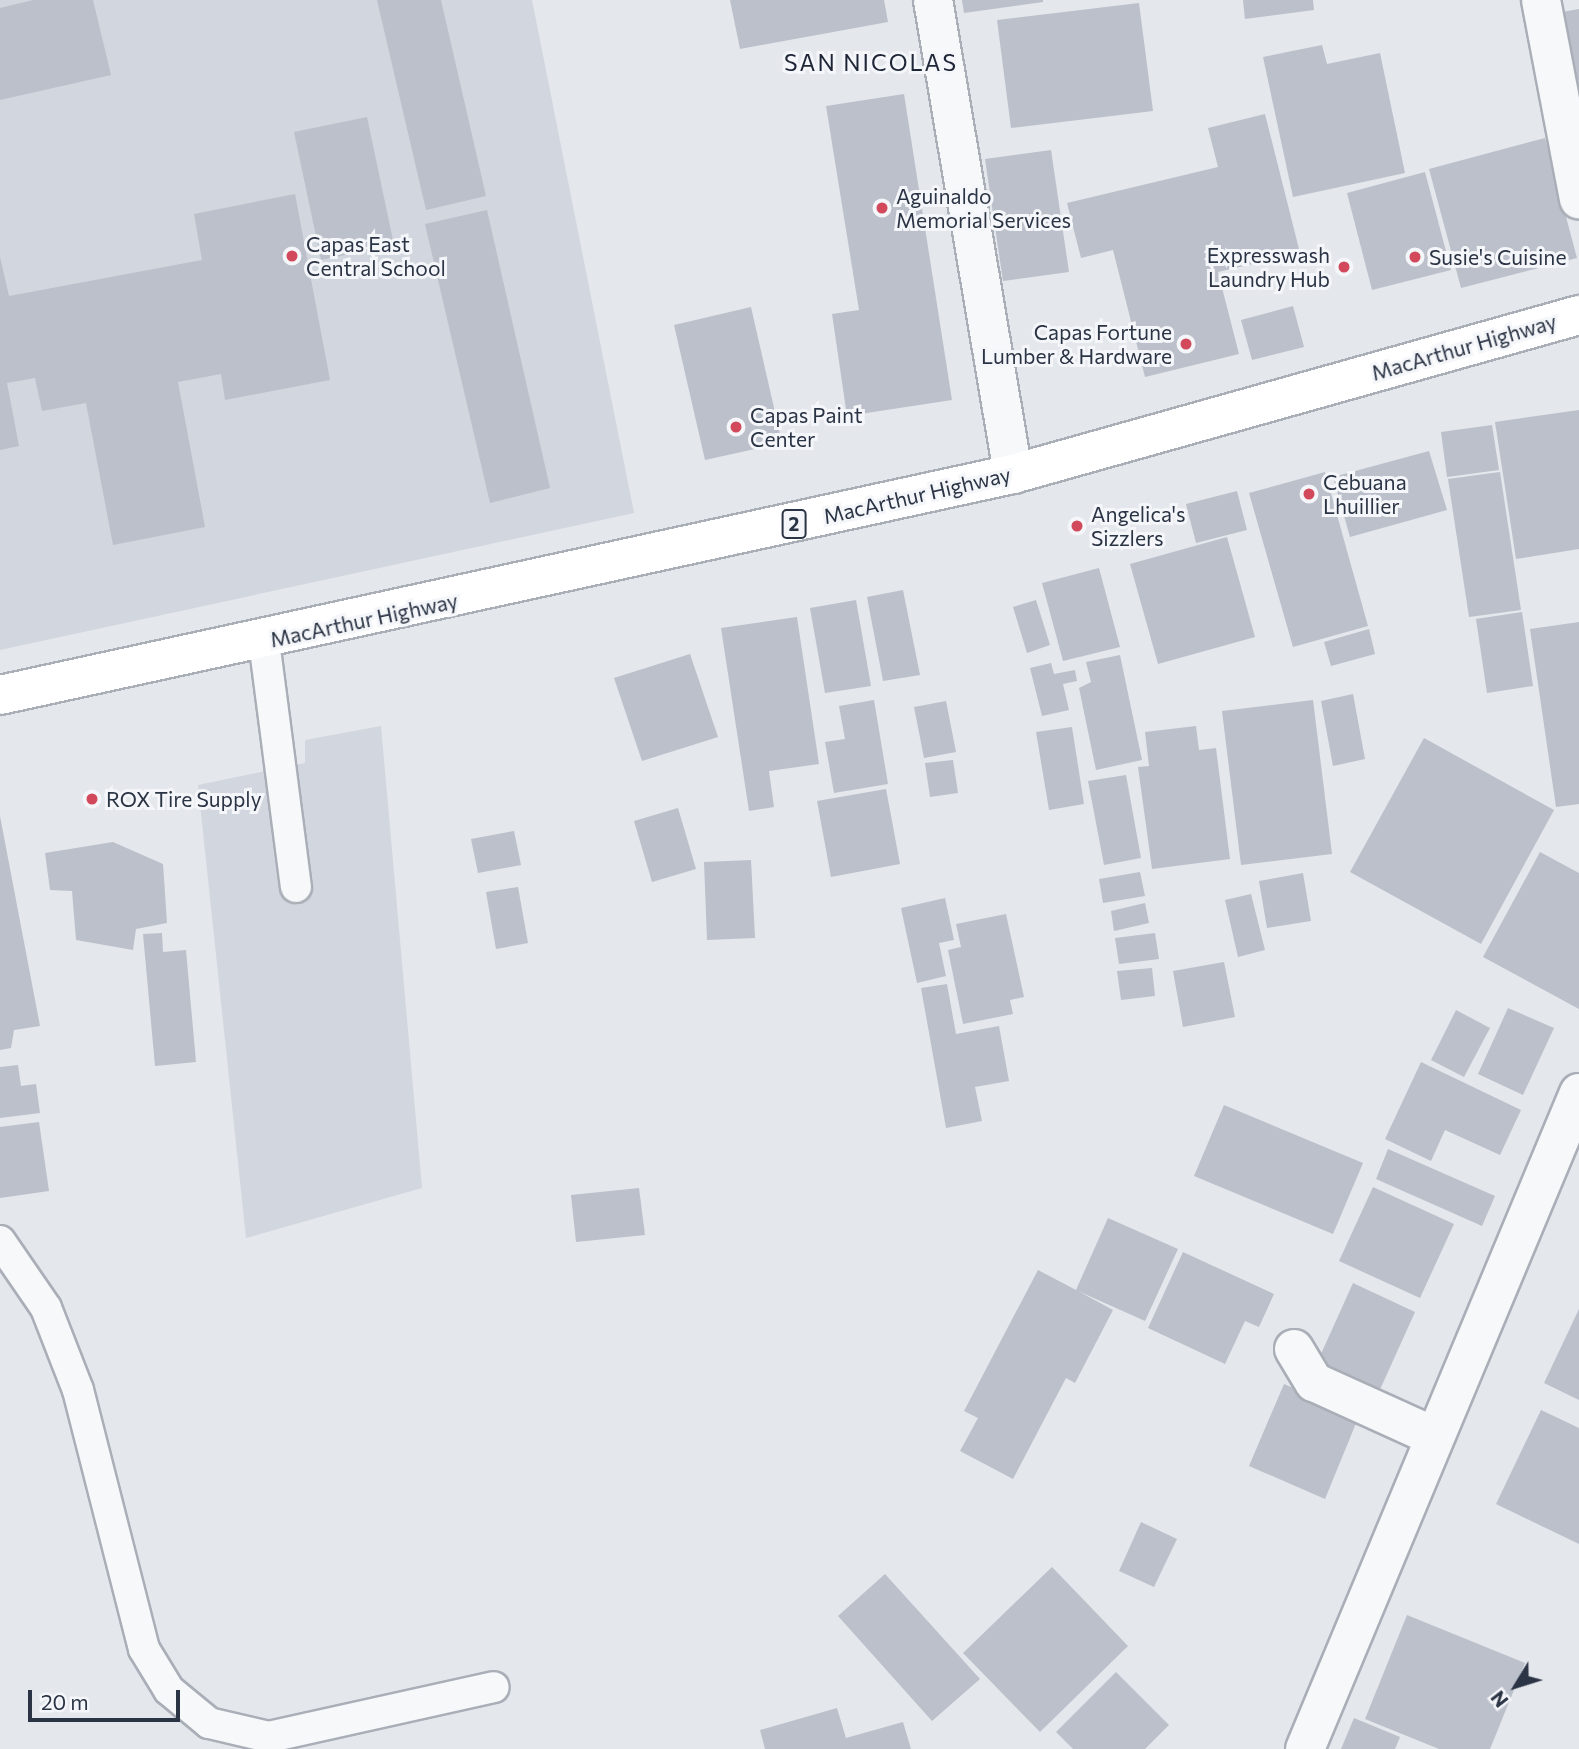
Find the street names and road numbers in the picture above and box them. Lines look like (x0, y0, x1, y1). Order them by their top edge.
street label: MacArthur Highway (1369, 309, 1559, 385)
street label: MacArthur Highway (821, 461, 1013, 529)
road number: 2 (780, 509, 808, 540)
street label: MacArthur Highway (268, 588, 460, 652)

